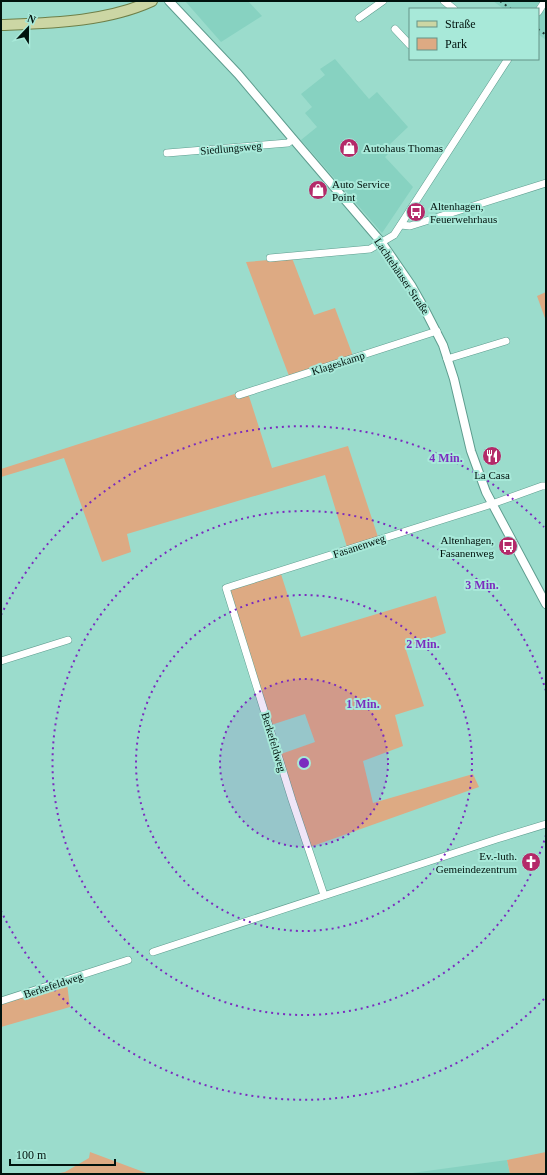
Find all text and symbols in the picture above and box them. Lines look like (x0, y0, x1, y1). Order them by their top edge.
north arrow (8, 8, 48, 48)
legend (409, 8, 539, 60)
text: N (26, 12, 38, 26)
text: Straße (445, 17, 476, 31)
text: Park (445, 37, 467, 51)
shop icon: Autohaus Thomas (338, 137, 360, 159)
street label: Siedlungsweg (200, 139, 263, 157)
place label: Autohaus Thomas (363, 142, 443, 154)
place label: Auto Service Point (332, 178, 390, 203)
shop icon: Auto Service Point (307, 179, 329, 201)
place label: Altenhagen, Feuerwehrhaus (430, 200, 497, 225)
bus stop icon: Altenhagen, Feuerwehrhaus (405, 201, 427, 223)
street label: Lachtehäuser Straße (372, 236, 432, 317)
street label: Klageskamp (310, 349, 366, 377)
restaurant icon: La Casa (481, 445, 503, 467)
text: 4 Min. (429, 451, 463, 465)
place label: La Casa (474, 469, 510, 481)
street label: Fasanenweg (331, 532, 387, 560)
place label: Altenhagen, Fasanenweg (440, 534, 494, 559)
bus stop icon: Altenhagen, Fasanenweg (497, 535, 519, 557)
text: 3 Min. (465, 578, 499, 592)
text: 2 Min. (406, 637, 440, 651)
text: 1 Min. (346, 697, 380, 711)
street label: Berkefeldweg (259, 711, 289, 774)
centre of rings (297, 756, 311, 770)
place label: Ev.-luth. Gemeindezentrum (436, 850, 517, 875)
church icon: Ev.-luth. Gemeindezentrum (520, 851, 542, 873)
street label: Berkefeldweg (22, 970, 85, 1000)
scale bar (10, 1141, 115, 1167)
text: 100 m (16, 1148, 47, 1162)

